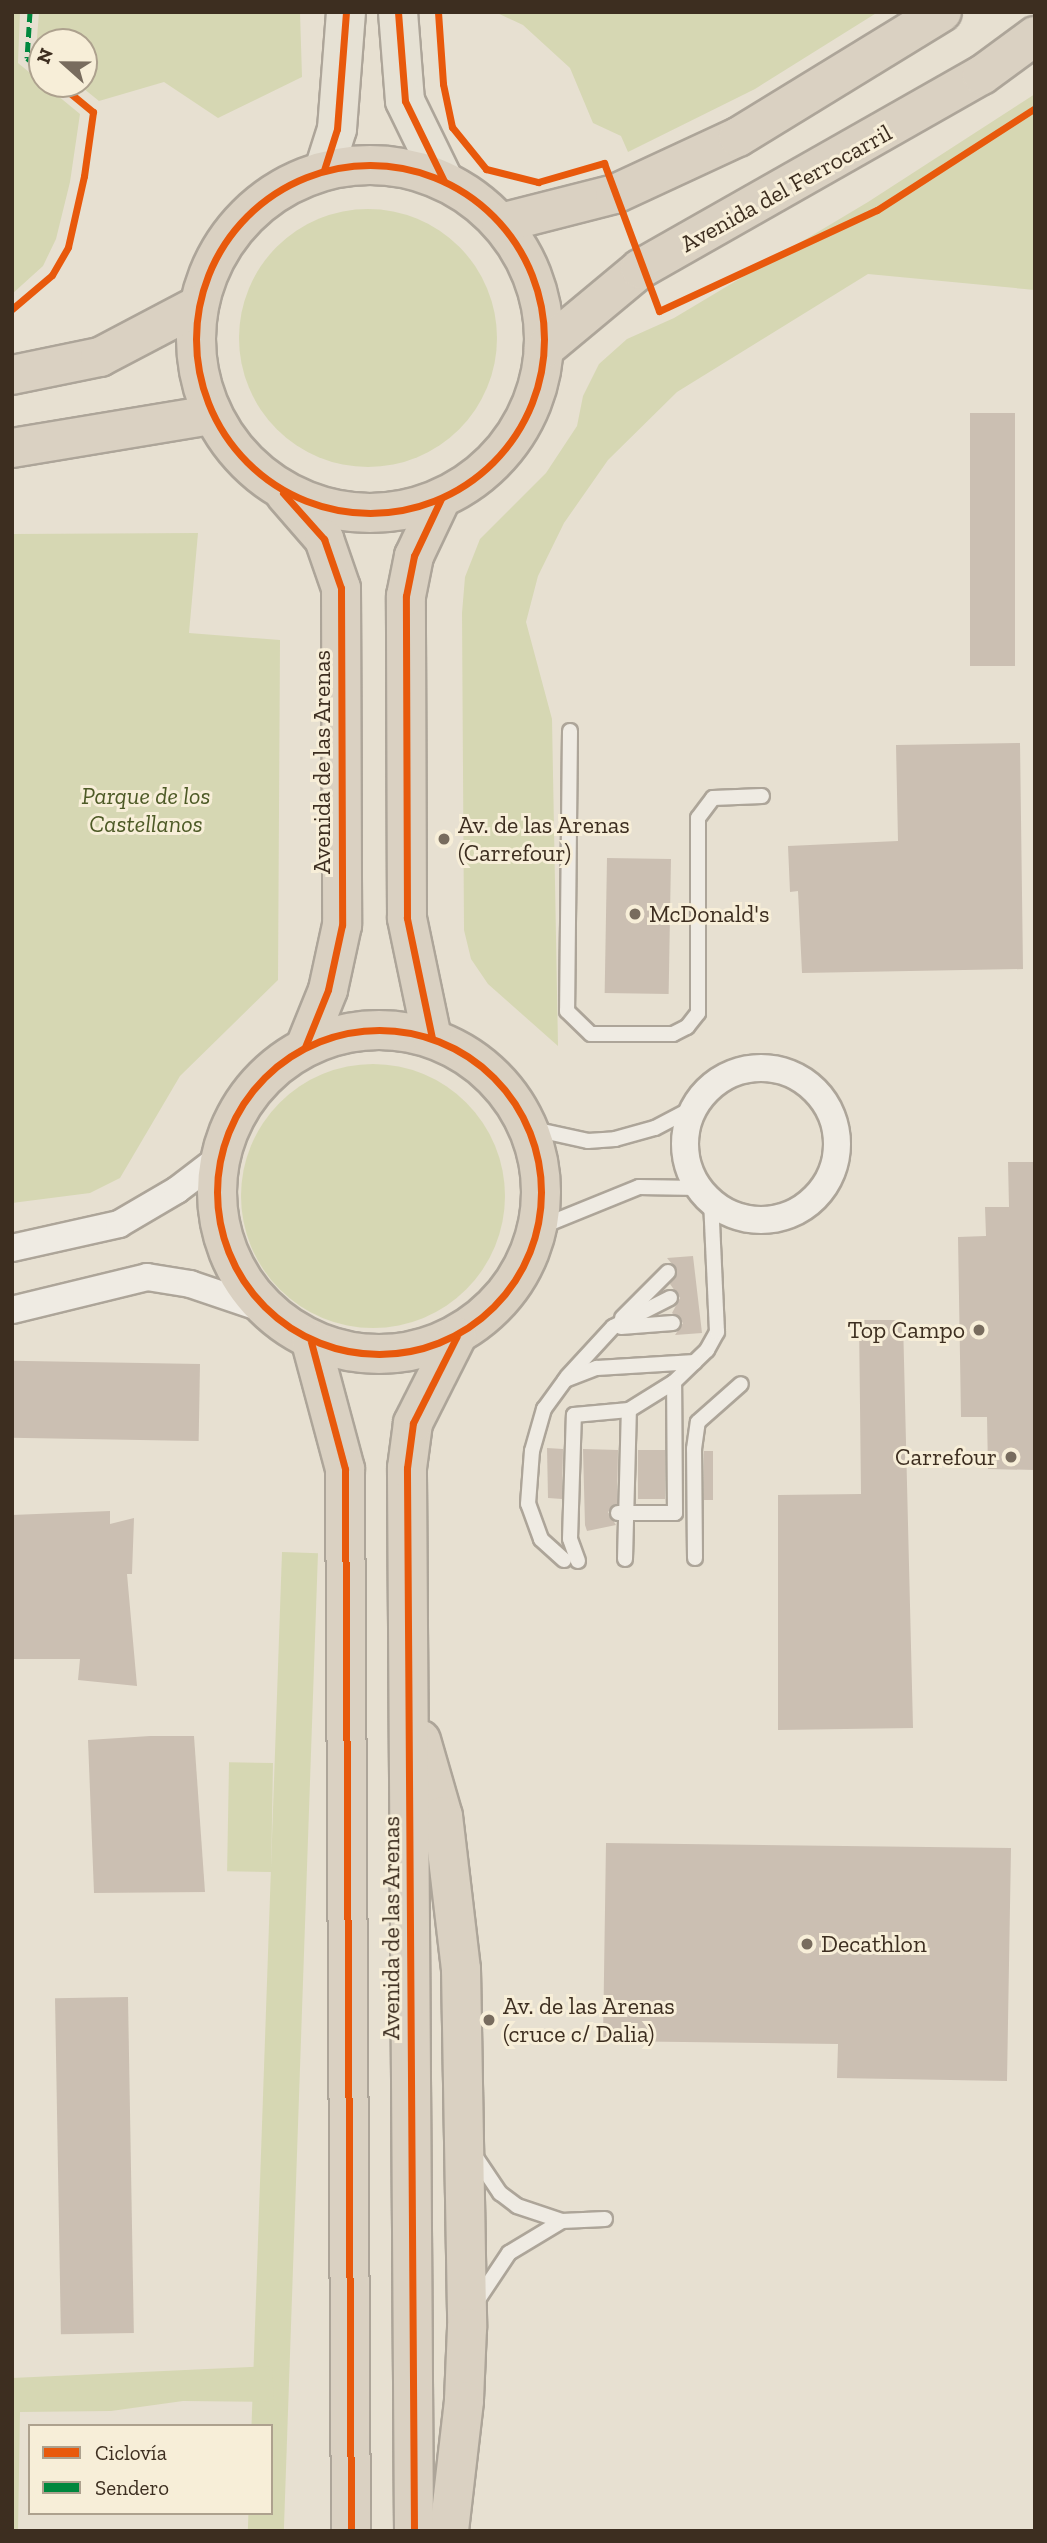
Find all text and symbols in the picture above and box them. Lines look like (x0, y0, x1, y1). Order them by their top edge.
north arrow (28, 28, 98, 98)
text: N (31, 45, 58, 67)
street label: Avenida del Ferrocarril (675, 118, 897, 258)
street label: Avenida de las Arenas (308, 650, 336, 874)
park label: Parque de los Castellanos (82, 782, 210, 838)
place label: Av. de las Arenas (Carrefour) (458, 811, 631, 867)
marker: Av. de las Arenas (Carrefour) (436, 831, 452, 847)
place label: McDonald's (649, 900, 769, 928)
marker: McDonald's (627, 906, 643, 922)
place label: Top Campo (847, 1316, 965, 1344)
marker: Top Campo (971, 1322, 987, 1338)
place label: Carrefour (895, 1443, 997, 1471)
marker: Carrefour (1003, 1449, 1019, 1465)
street label: Avenida de las Arenas (377, 1816, 405, 2040)
place label: Decathlon (821, 1930, 927, 1958)
marker: Decathlon (799, 1936, 815, 1952)
place label: Av. de las Arenas (cruce c/ Dalia) (503, 1992, 676, 2048)
marker: Av. de las Arenas (cruce c/ Dalia) (481, 2012, 497, 2028)
legend (28, 2424, 273, 2515)
text: Ciclovía (95, 2440, 167, 2465)
text: Sendero (95, 2475, 169, 2500)

